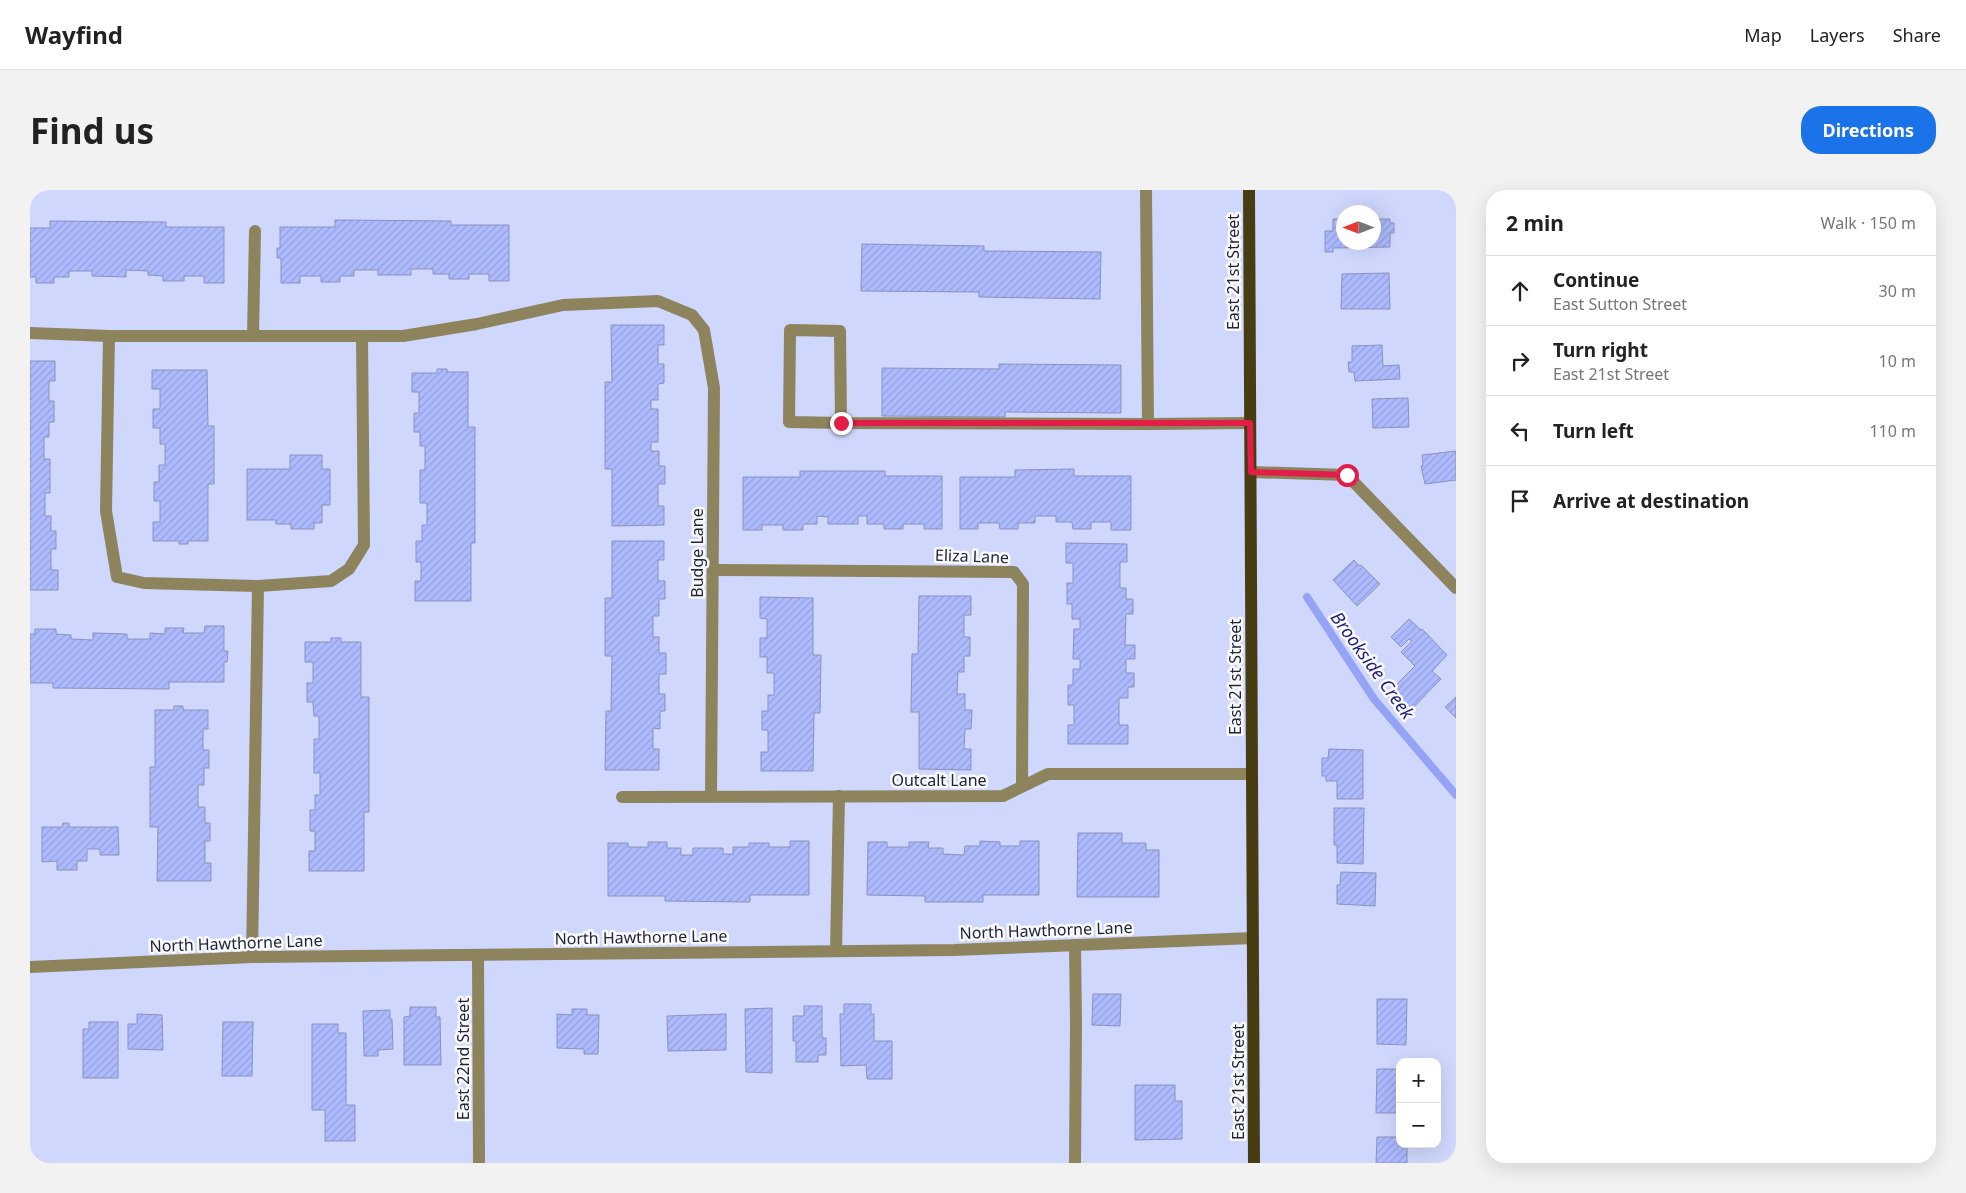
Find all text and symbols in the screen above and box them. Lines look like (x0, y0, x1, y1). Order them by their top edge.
text: Wayfind (25, 18, 123, 51)
text: Map (1744, 23, 1782, 47)
text: Layers (1810, 23, 1865, 47)
text: Share (1893, 23, 1941, 47)
button: Directions (1801, 106, 1936, 154)
text: Find us (30, 107, 154, 154)
north arrow (1336, 205, 1381, 250)
text: 2 min (1506, 209, 1564, 237)
text: Walk · 150 m (1821, 212, 1916, 234)
street label: East 21st Street (1222, 214, 1244, 330)
text: Continue (1553, 267, 1639, 293)
icon: ahead (1506, 277, 1534, 305)
text: 30 m (1879, 280, 1916, 302)
text: East Sutton Street (1553, 293, 1687, 315)
text: Turn right (1553, 337, 1648, 363)
icon: right (1506, 347, 1534, 375)
text: 10 m (1879, 350, 1916, 372)
text: East 21st Street (1553, 363, 1669, 385)
route end (830, 412, 853, 435)
icon: left (1506, 417, 1534, 445)
text: Turn left (1553, 418, 1634, 444)
text: 110 m (1869, 420, 1916, 442)
route start (1336, 464, 1359, 487)
icon: arrive (1506, 487, 1534, 515)
text: Arrive at destination (1553, 488, 1749, 514)
street label: Budge Lane (686, 508, 708, 598)
street label: Eliza Lane (935, 544, 1009, 568)
water label: Brookside Creek (1326, 606, 1421, 725)
street label: East 21st Street (1224, 619, 1246, 735)
street label: Outcalt Lane (891, 769, 987, 791)
street label: North Hawthorne Lane (959, 916, 1133, 944)
street label: North Hawthorne Lane (554, 924, 728, 950)
street label: North Hawthorne Lane (149, 929, 323, 957)
street label: East 22nd Street (452, 998, 474, 1120)
street label: East 21st Street (1227, 1024, 1249, 1140)
map controls (1396, 1058, 1441, 1148)
button: + (1396, 1058, 1441, 1103)
button: − (1396, 1103, 1441, 1148)

